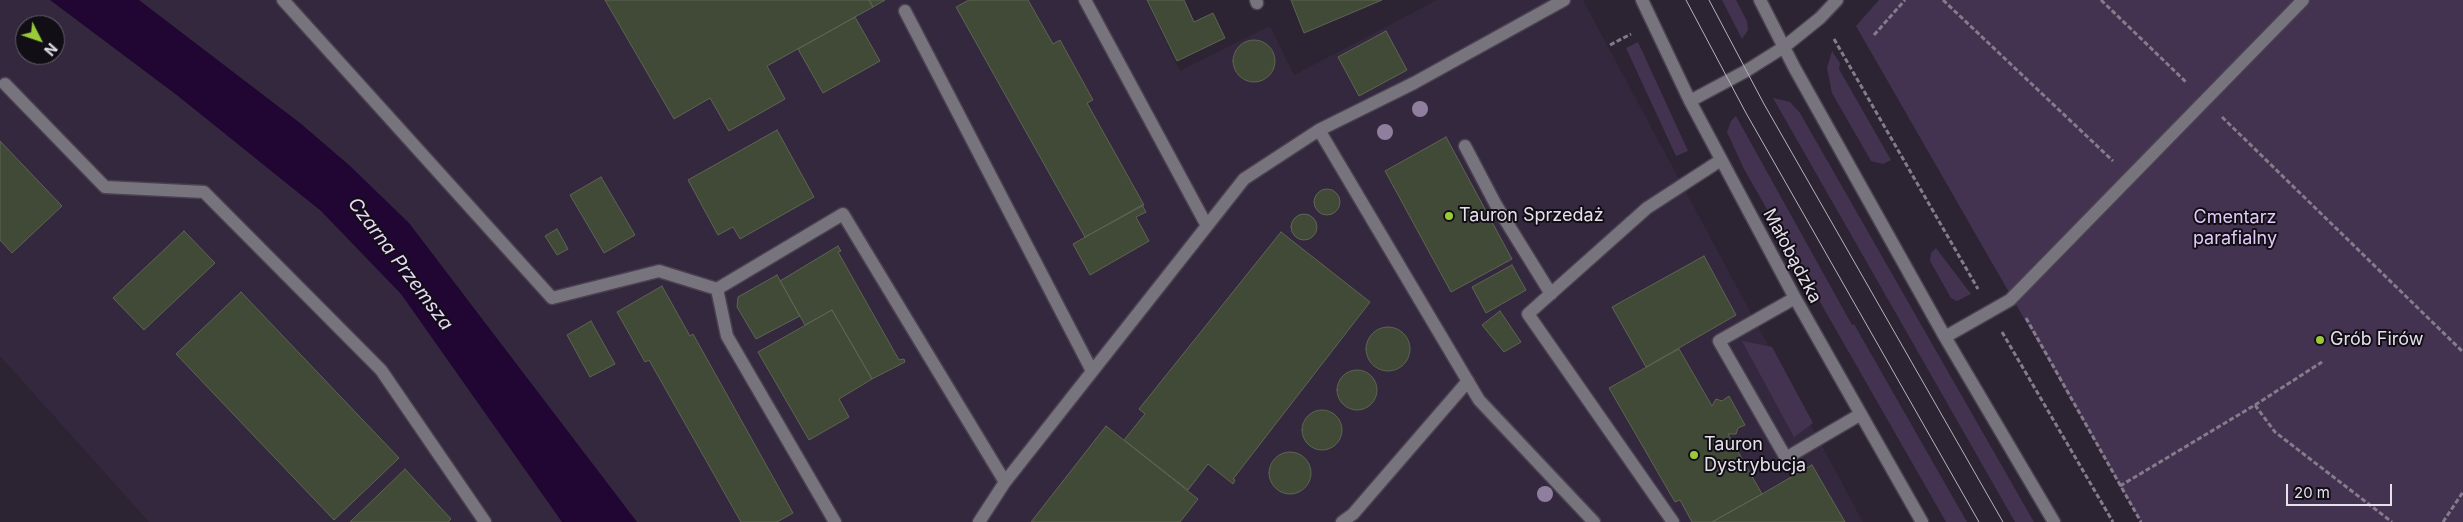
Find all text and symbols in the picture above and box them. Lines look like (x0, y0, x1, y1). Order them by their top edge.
north arrow (15, 15, 65, 65)
text: N (41, 40, 61, 59)
water label: Czarna Przemsza (343, 193, 457, 335)
place label: Tauron Sprzedaż (1459, 205, 1604, 227)
street label: Małobądzka (1758, 205, 1826, 307)
park label: Cmentarz parafialny (2193, 207, 2277, 250)
marker: Tauron Sprzedaż (1443, 210, 1455, 222)
place label: Grób Firów (2330, 329, 2423, 351)
marker: Grób Firów (2314, 334, 2326, 346)
place label: Tauron Dystrybucja (1704, 434, 1806, 476)
marker: Tauron Dystrybucja (1688, 449, 1700, 461)
scale bar (2288, 474, 2394, 506)
text: 20 m (2294, 483, 2330, 502)

